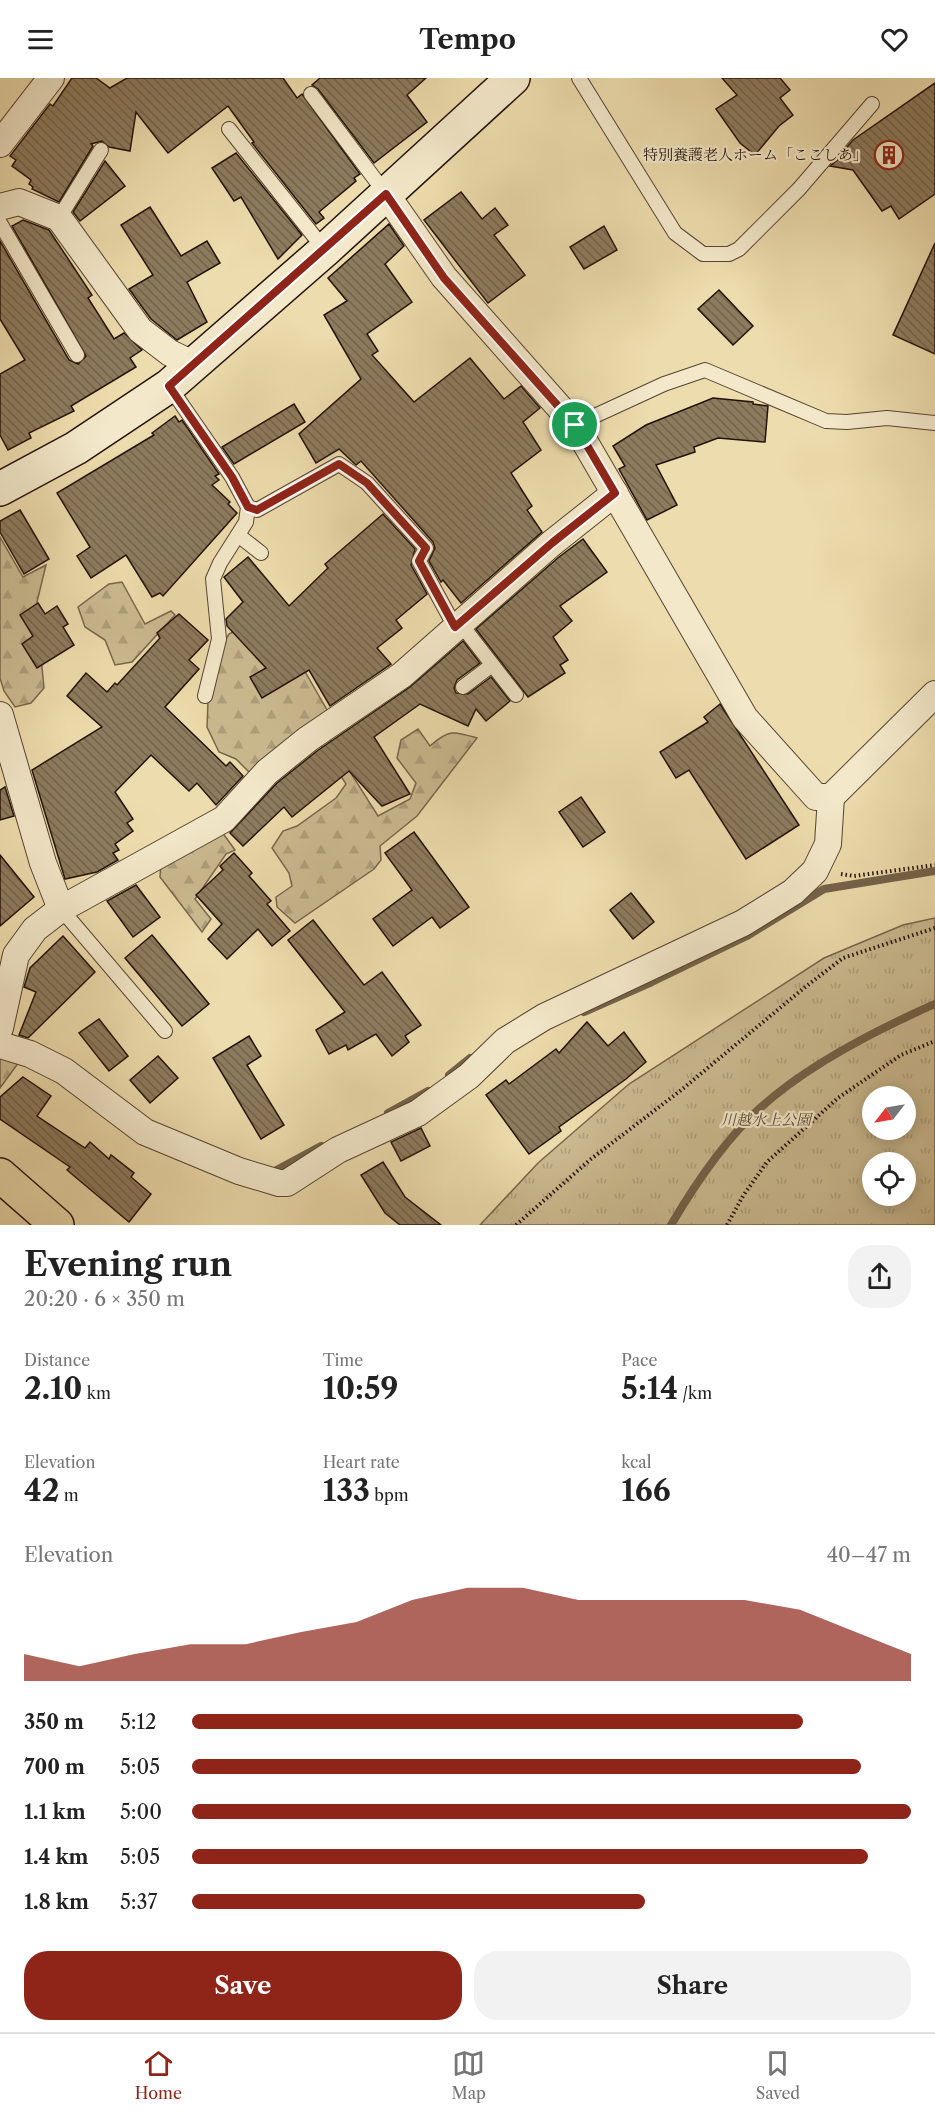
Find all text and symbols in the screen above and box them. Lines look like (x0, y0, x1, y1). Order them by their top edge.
icon: menu (24, 23, 57, 56)
text: Tempo (419, 23, 516, 56)
icon: heart (878, 23, 911, 56)
building icon: 特別養護老人ホーム「ここしあ」 (873, 139, 905, 171)
place label: 特別養護老人ホーム「ここしあ」 (643, 145, 868, 164)
pin (549, 399, 600, 450)
icon: arrive (558, 408, 591, 441)
north arrow (862, 1086, 916, 1140)
map controls (862, 1086, 916, 1206)
park label: 川越水上公園 (721, 1110, 814, 1129)
button: locate (862, 1152, 916, 1206)
text: Evening run (24, 1244, 232, 1285)
button: share (848, 1245, 911, 1308)
text: 20:20 · 6 × 350 m (24, 1287, 185, 1311)
text: Distance (24, 1350, 90, 1370)
text: Time (323, 1350, 363, 1370)
text: Pace (621, 1350, 657, 1370)
text: 2.10 (24, 1370, 82, 1407)
text: 10:59 (323, 1370, 398, 1407)
text: 5:14 (621, 1370, 678, 1407)
text: km (82, 1383, 111, 1403)
text: /km (678, 1383, 712, 1403)
text: Elevation (24, 1452, 95, 1472)
text: Heart rate (323, 1452, 400, 1472)
text: kcal (621, 1452, 652, 1472)
text: 42 (24, 1472, 60, 1509)
text: 133 (323, 1472, 370, 1509)
text: 166 (621, 1472, 671, 1509)
text: m (60, 1485, 79, 1505)
text: bpm (370, 1485, 409, 1505)
text: Elevation (24, 1543, 113, 1567)
text: 40–47 m (827, 1543, 911, 1567)
text: 350 m (24, 1710, 84, 1734)
text: 5:12 (120, 1710, 156, 1734)
text: 700 m (24, 1755, 85, 1779)
text: 5:05 (120, 1755, 160, 1779)
text: 1.1 km (24, 1800, 86, 1824)
text: 5:00 (120, 1800, 162, 1824)
text: 1.4 km (24, 1845, 89, 1869)
text: 5:05 (120, 1845, 160, 1869)
text: 1.8 km (24, 1890, 89, 1914)
text: 5:37 (120, 1890, 157, 1914)
button: Save (24, 1951, 462, 2020)
button: Share (474, 1951, 911, 2020)
tab: Home (135, 2047, 182, 2103)
tab: Map (452, 2047, 486, 2103)
tab: Saved (756, 2047, 800, 2103)

